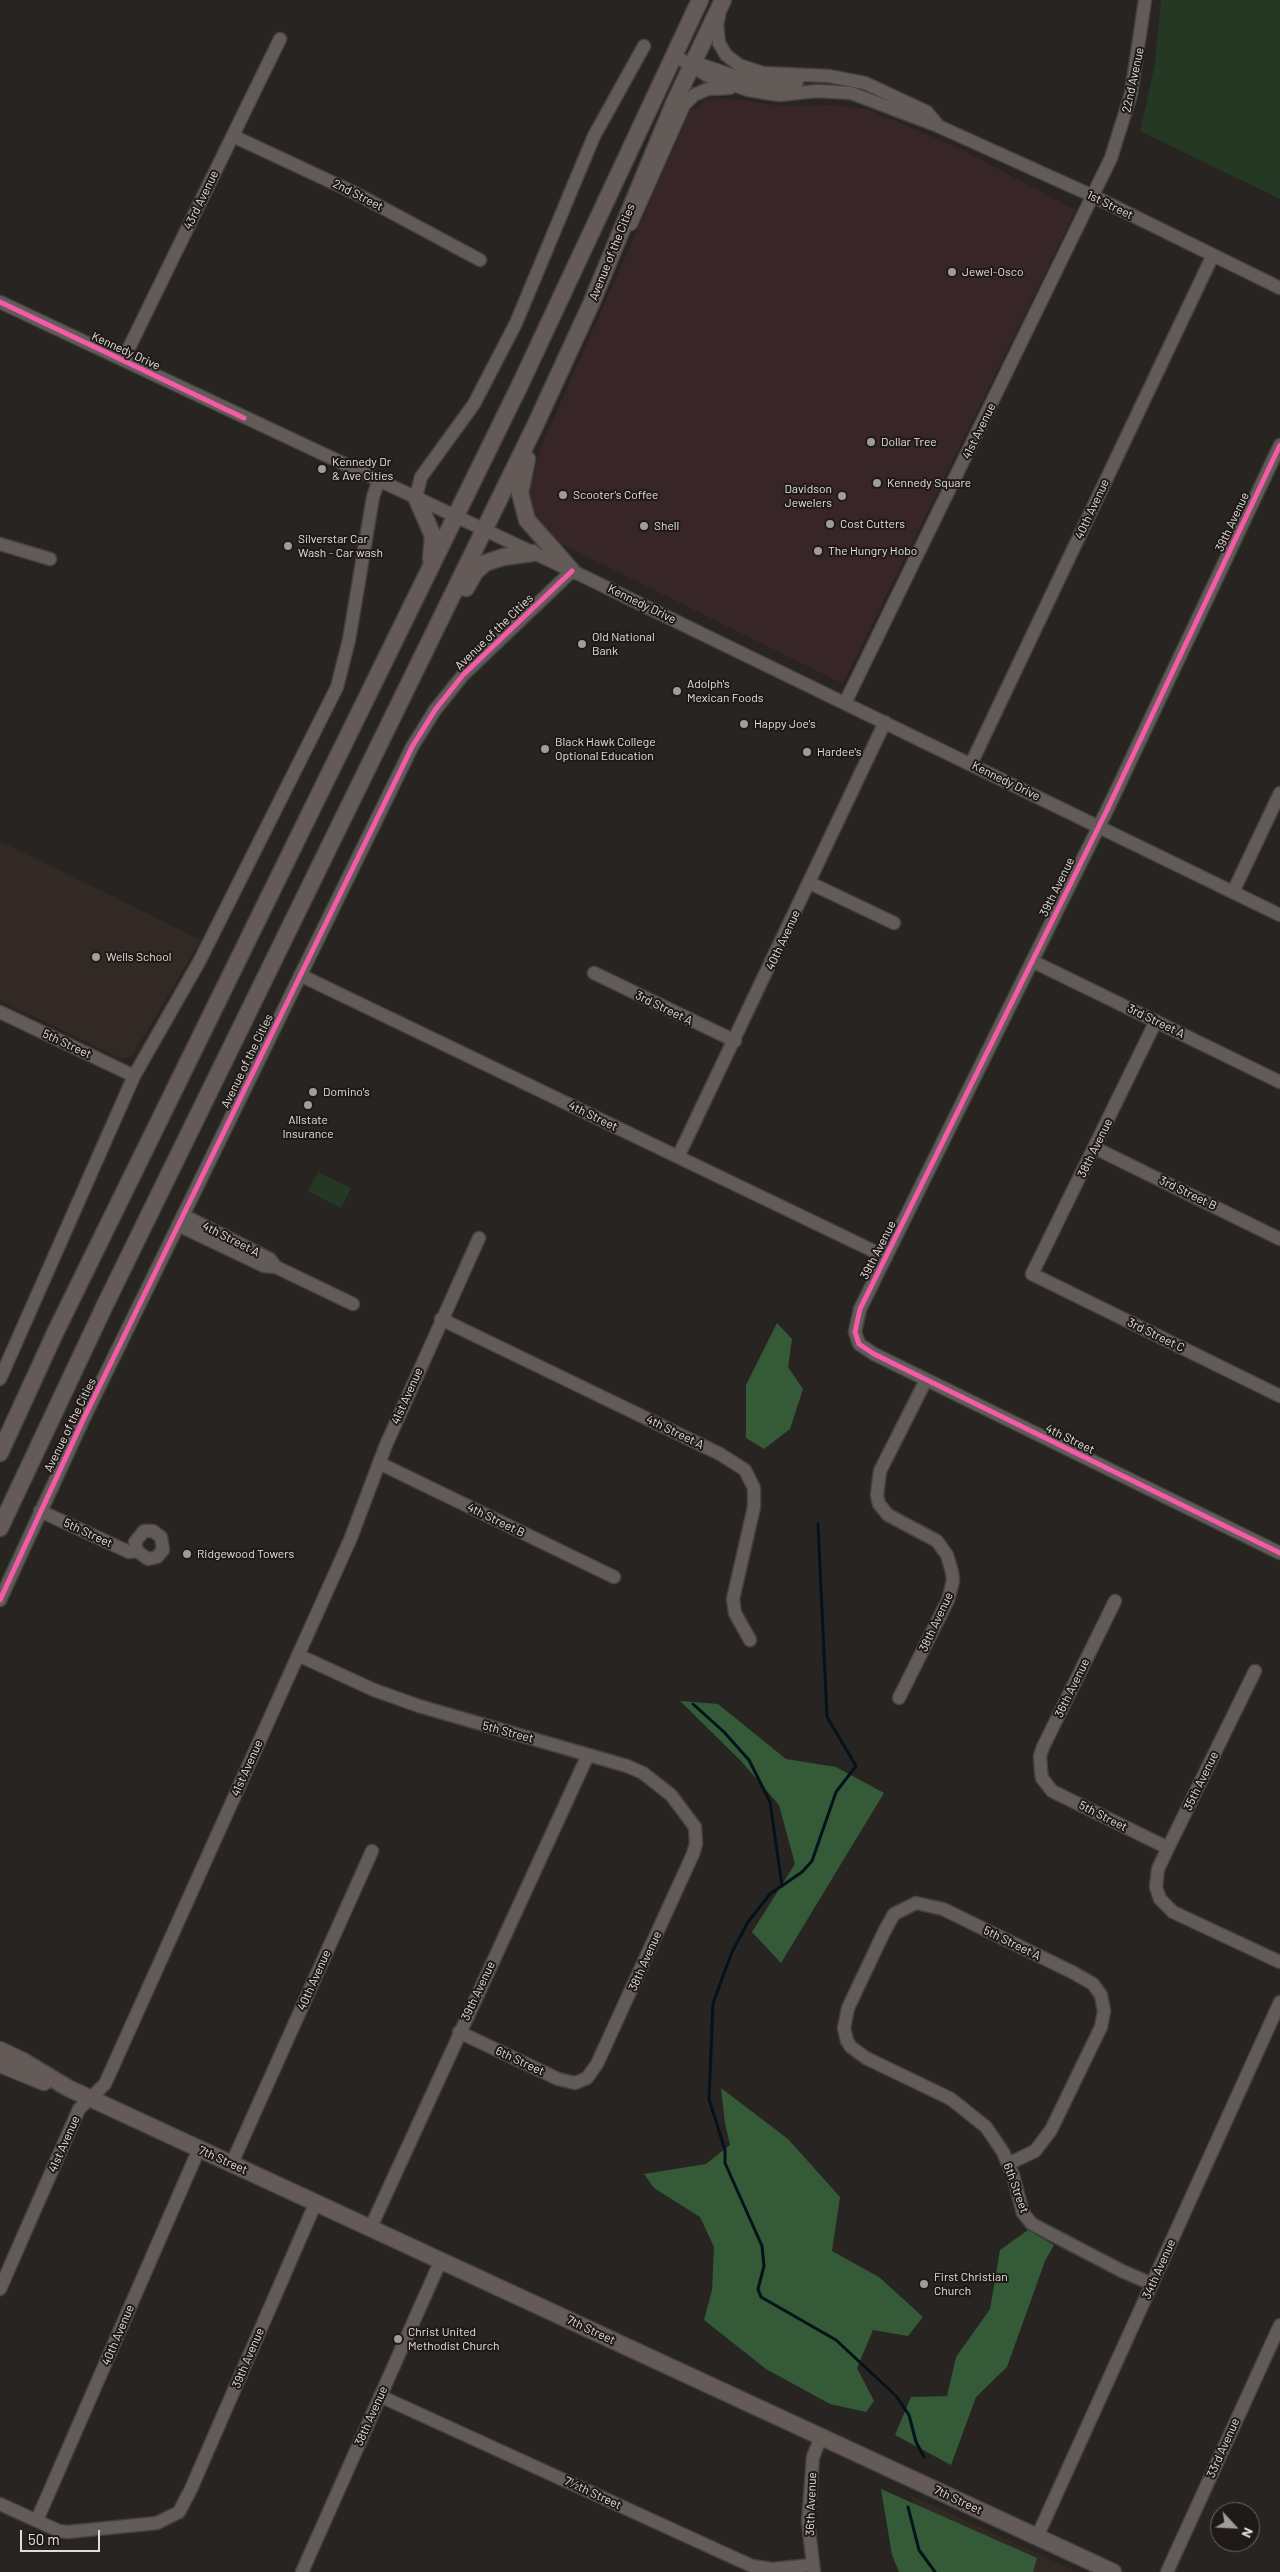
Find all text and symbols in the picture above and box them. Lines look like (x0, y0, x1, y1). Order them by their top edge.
street label: 22nd Avenue (1119, 46, 1147, 114)
street label: 43rd Avenue (180, 168, 222, 232)
street label: 2nd Street (330, 176, 386, 214)
street label: 1st Street (1085, 188, 1135, 222)
street label: Avenue of the Cities (586, 202, 638, 302)
place label: Jewel-Osco (962, 265, 1023, 279)
marker: Jewel-Osco (946, 266, 958, 278)
street label: Kennedy Drive (89, 329, 163, 373)
street label: 41st Avenue (959, 401, 999, 461)
place label: Dollar Tree (881, 435, 937, 449)
marker: Dollar Tree (865, 436, 877, 448)
place label: Kennedy Dr & Ave Cities (332, 455, 393, 483)
marker: Kennedy Dr & Ave Cities (316, 463, 328, 475)
place label: Kennedy Square (887, 476, 971, 490)
marker: Kennedy Square (871, 477, 883, 489)
street label: 40th Avenue (1072, 477, 1112, 541)
place label: Davidson Jewelers (785, 482, 832, 510)
place label: Scooter's Coffee (573, 488, 658, 502)
marker: Scooter's Coffee (557, 489, 569, 501)
marker: Davidson Jewelers (836, 490, 848, 502)
street label: 39th Avenue (1212, 490, 1252, 554)
place label: Cost Cutters (840, 517, 905, 531)
marker: Cost Cutters (824, 518, 836, 530)
place label: Shell (654, 519, 679, 533)
marker: Shell (638, 520, 650, 532)
place label: Silverstar Car Wash - Car wash (298, 532, 383, 560)
marker: Silverstar Car Wash - Car wash (282, 540, 294, 552)
place label: The Hungry Hobo (828, 544, 917, 558)
marker: The Hungry Hobo (812, 545, 824, 557)
street label: Kennedy Drive (606, 581, 678, 627)
street label: Avenue of the Cities (452, 591, 536, 673)
place label: Old National Bank (592, 630, 655, 658)
marker: Old National Bank (576, 638, 588, 650)
place label: Adolph's Mexican Foods (687, 677, 764, 705)
marker: Adolph's Mexican Foods (671, 685, 683, 697)
place label: Happy Joe's (754, 717, 816, 731)
marker: Happy Joe's (738, 718, 750, 730)
place label: Black Hawk College Optional Education (555, 735, 656, 763)
marker: Black Hawk College Optional Education (539, 743, 551, 755)
place label: Hardee's (817, 745, 861, 759)
marker: Hardee's (801, 746, 813, 758)
street label: Kennedy Drive (970, 758, 1042, 804)
street label: 39th Avenue (1037, 855, 1077, 919)
street label: 40th Avenue (763, 908, 803, 972)
place label: Wells School (106, 950, 172, 964)
marker: Wells School (90, 951, 102, 963)
street label: 3rd Street A (633, 988, 695, 1028)
street label: 3rd Street A (1125, 1001, 1187, 1041)
street label: Avenue of the Cities (218, 1012, 276, 1110)
street label: 5th Street (40, 1026, 94, 1062)
place label: Domino's (323, 1085, 370, 1099)
marker: Domino's (307, 1086, 319, 1098)
street label: 4th Street (566, 1098, 620, 1134)
marker: Allstate Insurance (302, 1099, 314, 1111)
place label: Allstate Insurance (282, 1113, 334, 1141)
street label: 38th Avenue (1075, 1116, 1115, 1180)
street label: 3rd Street B (1157, 1173, 1219, 1213)
street label: 4th Street A (200, 1218, 262, 1260)
street label: 39th Avenue (857, 1218, 899, 1282)
street label: 3rd Street C (1125, 1315, 1187, 1355)
street label: 41st Avenue (388, 1365, 426, 1427)
street label: Avenue of the Cities (41, 1376, 99, 1474)
street label: 4th Street A (644, 1412, 706, 1452)
street label: 4th Street (1043, 1421, 1097, 1457)
street label: 4th Street B (465, 1500, 527, 1540)
street label: 5th Street (61, 1515, 115, 1551)
place label: Ridgewood Towers (197, 1547, 294, 1561)
marker: Ridgewood Towers (181, 1548, 193, 1560)
street label: 38th Avenue (916, 1590, 956, 1654)
street label: 36th Avenue (1052, 1656, 1092, 1720)
street label: 5th Street (481, 1718, 535, 1746)
street label: 41st Avenue (228, 1737, 266, 1799)
street label: 35th Avenue (1181, 1749, 1221, 1813)
street label: 5th Street (1076, 1798, 1130, 1834)
street label: 5th Street A (981, 1923, 1043, 1963)
street label: 38th Avenue (625, 1929, 665, 1993)
street label: 40th Avenue (294, 1947, 334, 2013)
street label: 39th Avenue (458, 1959, 498, 2023)
street label: 6th Street (493, 2043, 547, 2079)
street label: 41st Avenue (45, 2113, 83, 2175)
street label: 7th Street (196, 2143, 250, 2177)
street label: 6th Street (1000, 2161, 1032, 2215)
street label: 34th Avenue (1139, 2237, 1179, 2301)
place label: First Christian Church (934, 2270, 1008, 2298)
marker: First Christian Church (918, 2278, 930, 2290)
street label: 40th Avenue (99, 2302, 137, 2368)
street label: 7th Street (565, 2313, 617, 2347)
place label: Christ United Methodist Church (408, 2325, 500, 2353)
street label: 39th Avenue (229, 2326, 267, 2390)
marker: Christ United Methodist Church (392, 2333, 404, 2345)
street label: 38th Avenue (351, 2384, 391, 2448)
street label: 33rd Avenue (1203, 2416, 1243, 2480)
street label: 36th Avenue (803, 2472, 819, 2536)
street label: 7½th Street (562, 2474, 624, 2512)
street label: 7th Street (932, 2483, 984, 2517)
north arrow (1210, 2502, 1260, 2552)
scale bar (22, 2520, 102, 2552)
text: N (1238, 2525, 1258, 2541)
text: 50 m (28, 2530, 60, 2548)

